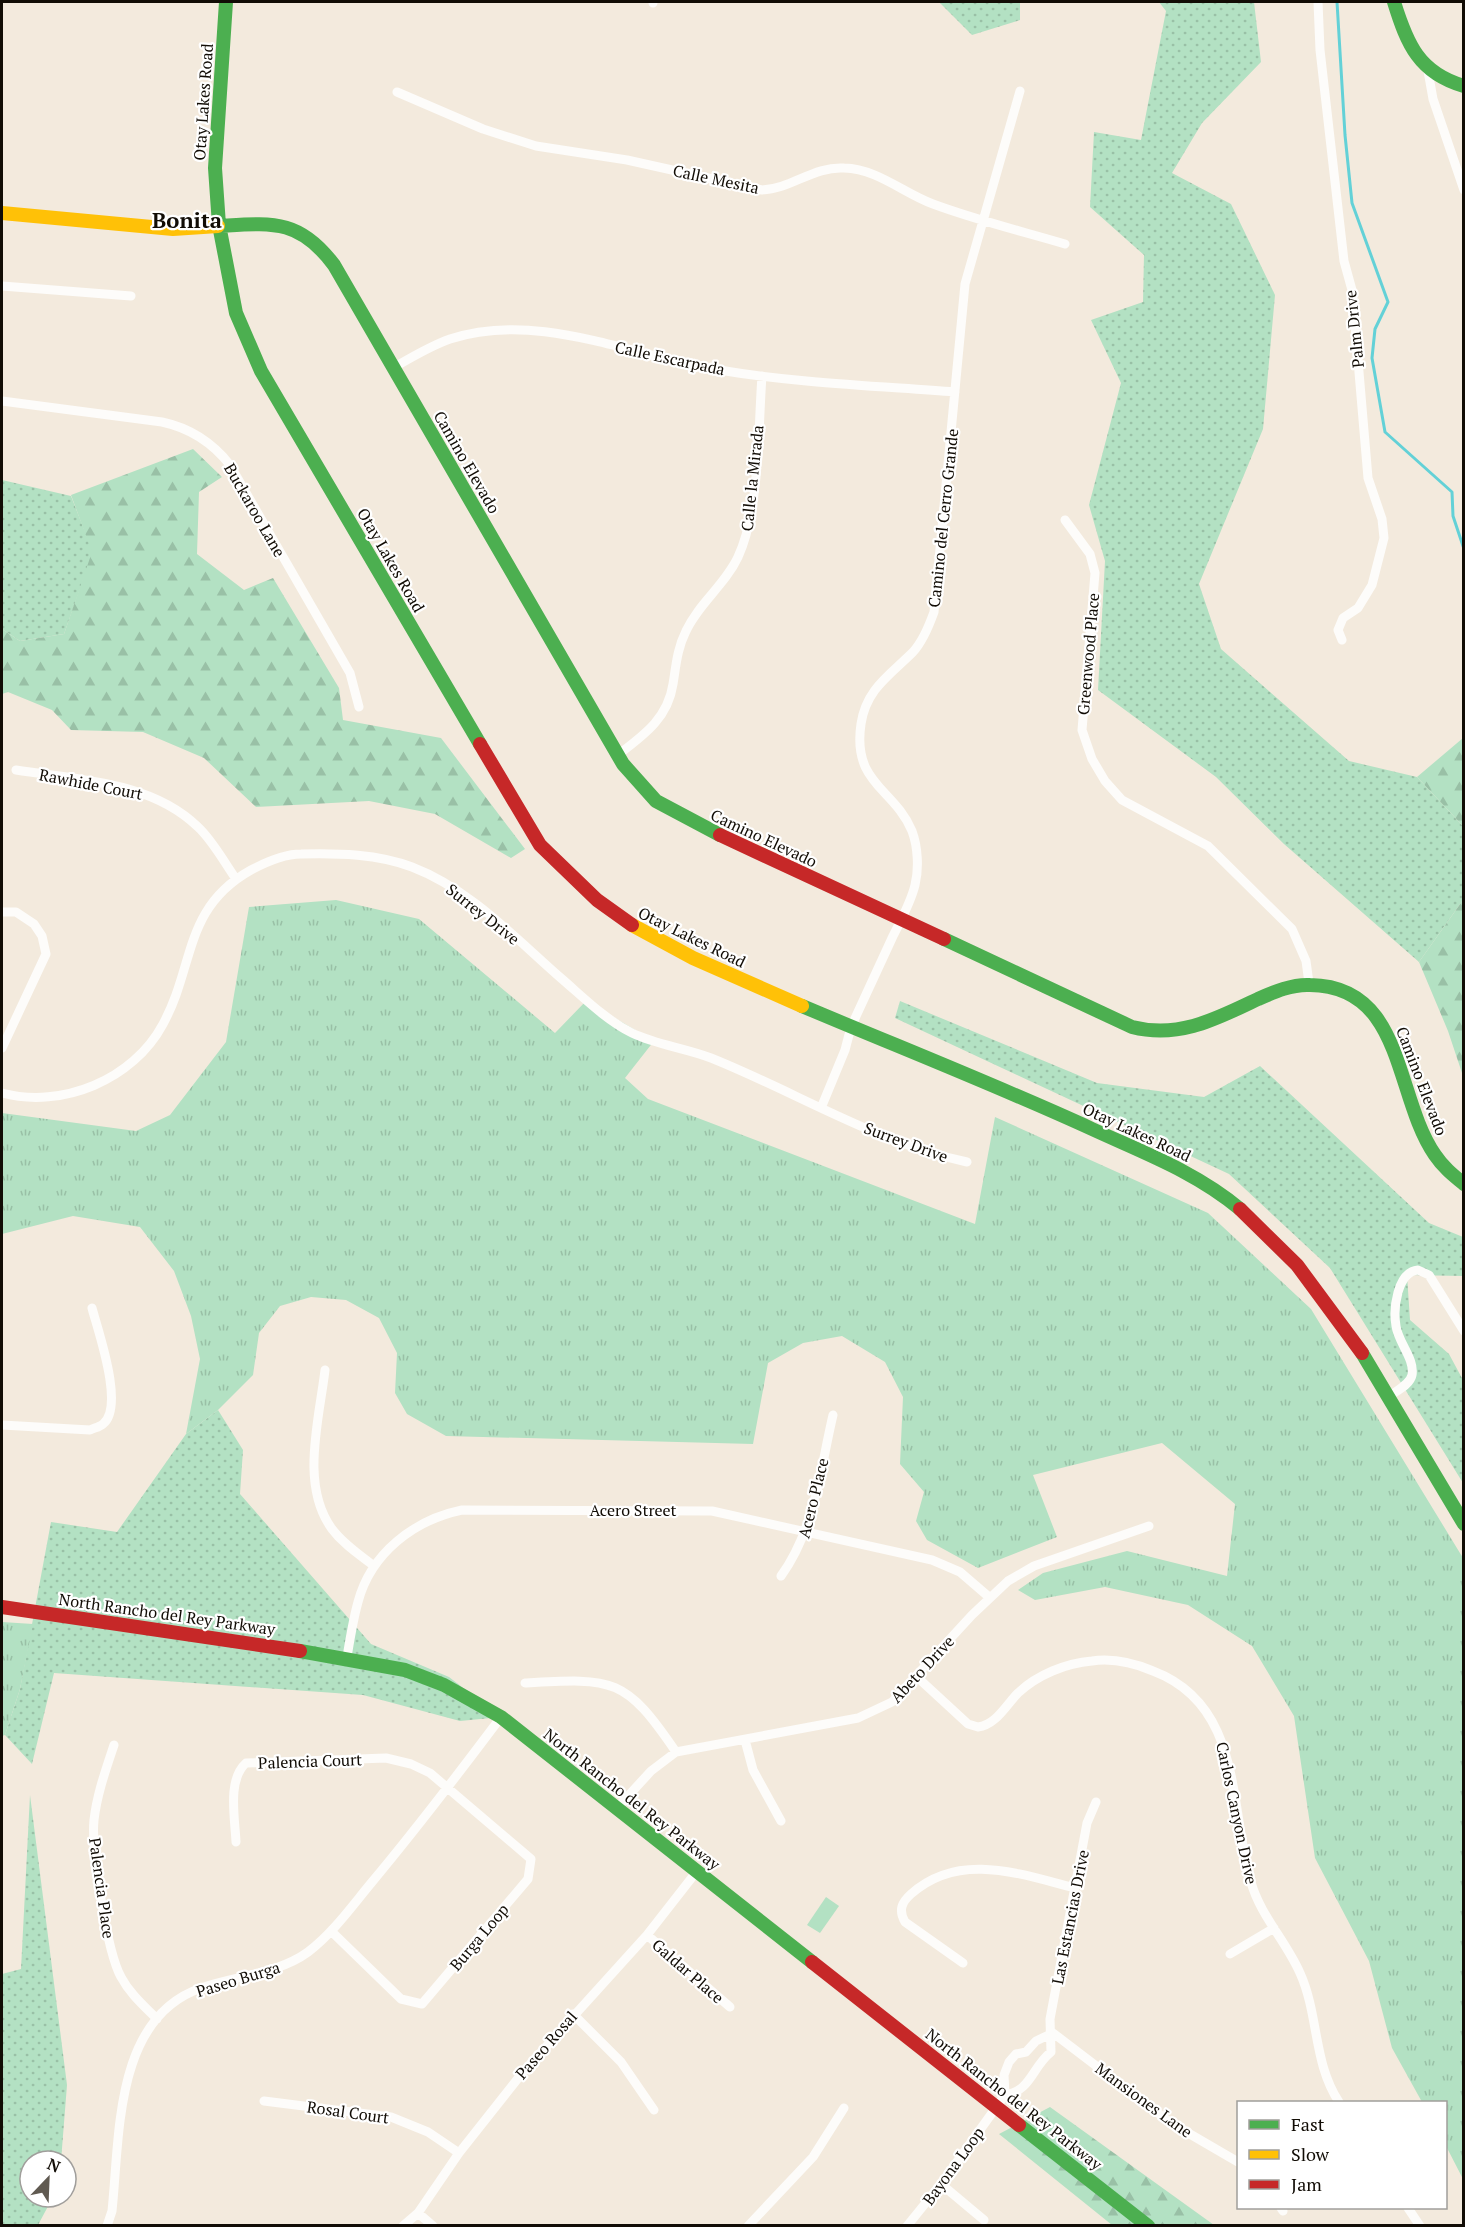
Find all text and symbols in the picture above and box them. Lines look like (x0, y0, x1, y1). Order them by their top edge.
street label: Otay Lakes Road (188, 43, 218, 161)
street label: Calle Mesita (671, 159, 761, 199)
district label: Bonita (152, 205, 222, 234)
street label: Palm Drive (1339, 289, 1369, 369)
street label: Calle Escarpada (613, 336, 727, 380)
street label: Camino Elevado (429, 407, 505, 517)
street label: Calle la Mirada (735, 424, 769, 532)
street label: Camino del Cerro Grande (923, 428, 963, 608)
street label: Buckaroo Lane (219, 459, 291, 561)
street label: Otay Lakes Road (352, 504, 430, 616)
street label: Greenwood Place (1072, 592, 1104, 716)
street label: Rawhide Court (37, 763, 145, 805)
street label: Camino Elevado (707, 804, 821, 872)
street label: Surrey Drive (442, 878, 524, 950)
street label: Otay Lakes Road (634, 901, 750, 973)
street label: Camino Elevado (1391, 1023, 1453, 1139)
street label: Otay Lakes Road (1079, 1097, 1195, 1167)
street label: Surrey Drive (861, 1117, 951, 1167)
street label: Acero Place (792, 1456, 834, 1540)
street label: Acero Street (589, 1499, 677, 1521)
street label: North Rancho del Rey Parkway (57, 1588, 278, 1640)
street label: Abeto Drive (885, 1631, 959, 1707)
street label: North Rancho del Rey Parkway (539, 1723, 726, 1875)
street label: Carlos Canyon Drive (1211, 1740, 1263, 1886)
street label: Palencia Court (258, 1748, 363, 1774)
street label: Palencia Place (84, 1836, 120, 1940)
street label: Las Estancias Drive (1046, 1848, 1094, 1986)
street label: Burga Loop (445, 1899, 513, 1975)
street label: Galdar Place (647, 1934, 729, 2008)
street label: Paseo Burga (193, 1956, 283, 2002)
street label: Paseo Rosal (510, 2006, 582, 2084)
street label: North Rancho del Rey Parkway (921, 2023, 1108, 2175)
street label: Mansiones Lane (1091, 2057, 1197, 2143)
street label: Rosal Court (306, 2095, 390, 2129)
legend (1237, 2101, 1447, 2209)
text: Fast (1291, 2112, 1325, 2136)
street label: Bayona Loop (917, 2122, 989, 2210)
text: Slow (1291, 2142, 1330, 2166)
north arrow (18, 2149, 78, 2209)
text: N (44, 2153, 64, 2178)
text: Jam (1291, 2172, 1322, 2196)

